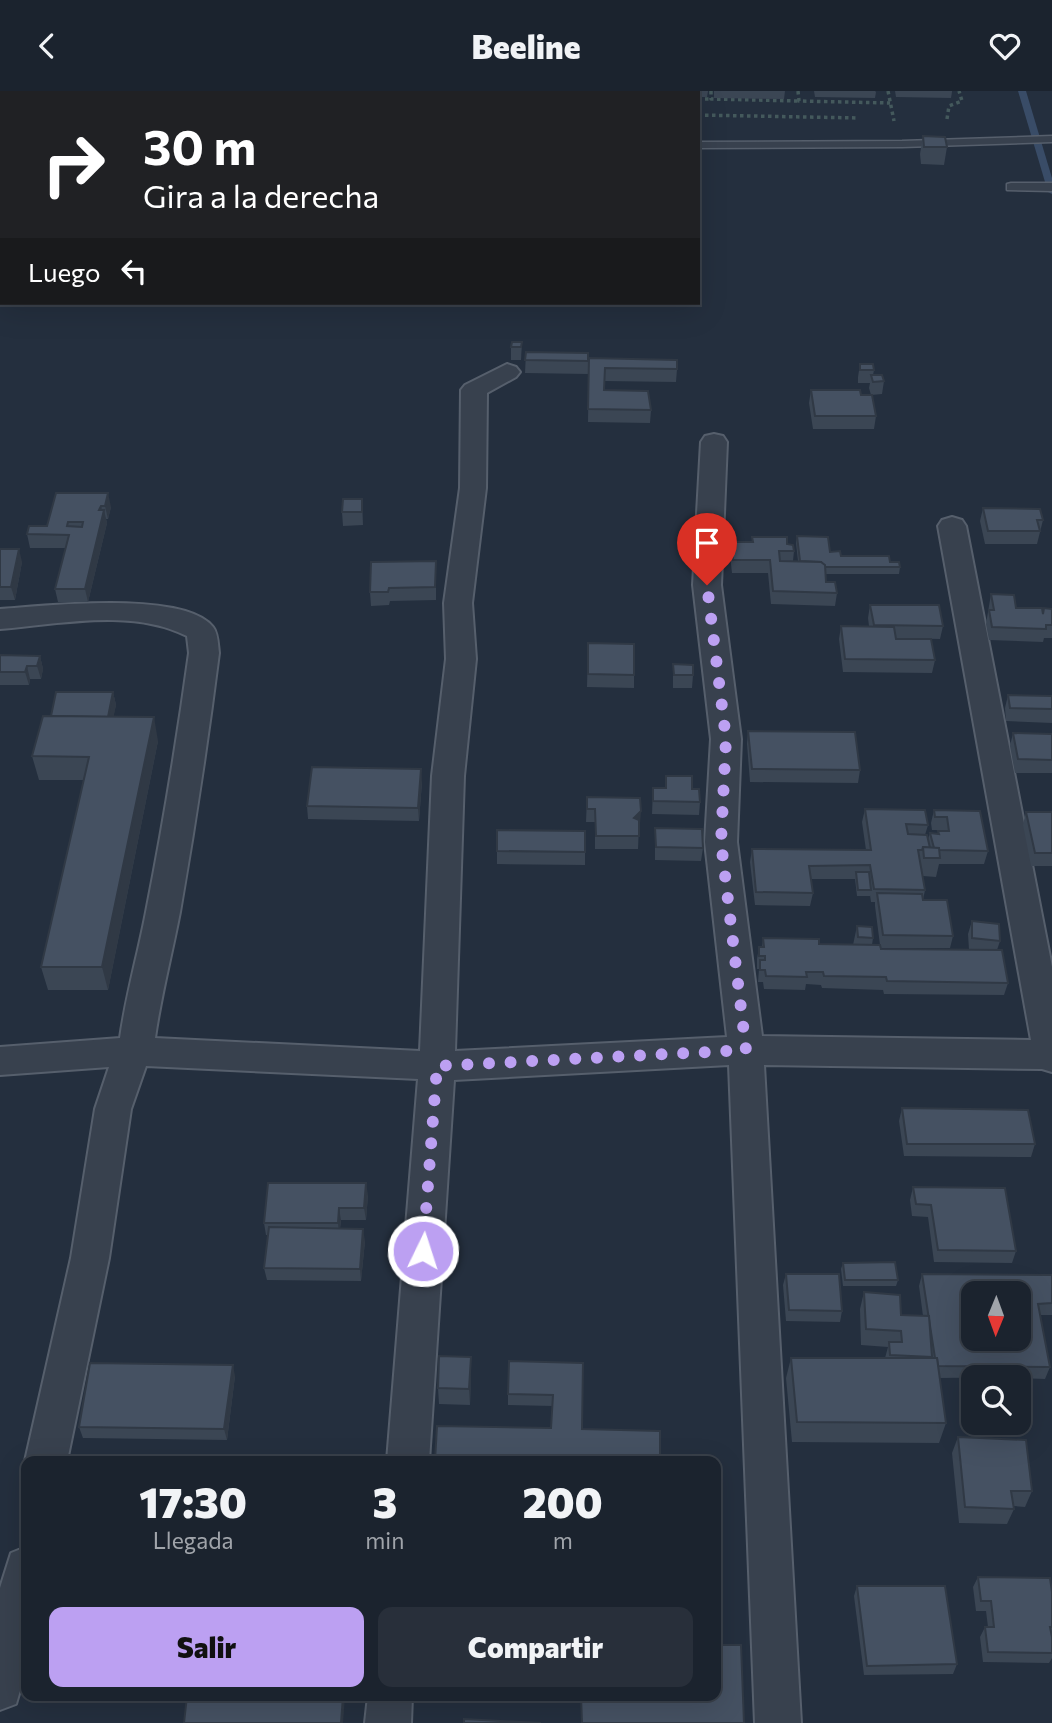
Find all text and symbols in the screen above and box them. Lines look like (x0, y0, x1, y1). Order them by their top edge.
text: Beeline (472, 26, 580, 66)
icon: back (28, 27, 66, 65)
icon: heart (986, 27, 1024, 65)
text: 30 m (143, 115, 256, 175)
icon: right (28, 119, 119, 210)
text: Gira a la derecha (143, 175, 379, 215)
icon: left (115, 252, 153, 290)
text: Luego (28, 256, 101, 287)
pin (677, 513, 737, 585)
icon: arrive (688, 524, 726, 562)
position arrow (386, 1214, 460, 1288)
north arrow (961, 1281, 1031, 1351)
map controls (961, 1281, 1031, 1435)
button: search (961, 1365, 1031, 1435)
text: 17:30 (139, 1475, 247, 1527)
text: 3 (372, 1475, 397, 1527)
text: 200 (523, 1475, 603, 1527)
text: Llegada (153, 1526, 233, 1554)
text: min (365, 1526, 404, 1554)
text: m (553, 1526, 573, 1554)
button: Salir (49, 1607, 364, 1687)
button: Compartir (378, 1607, 693, 1687)

